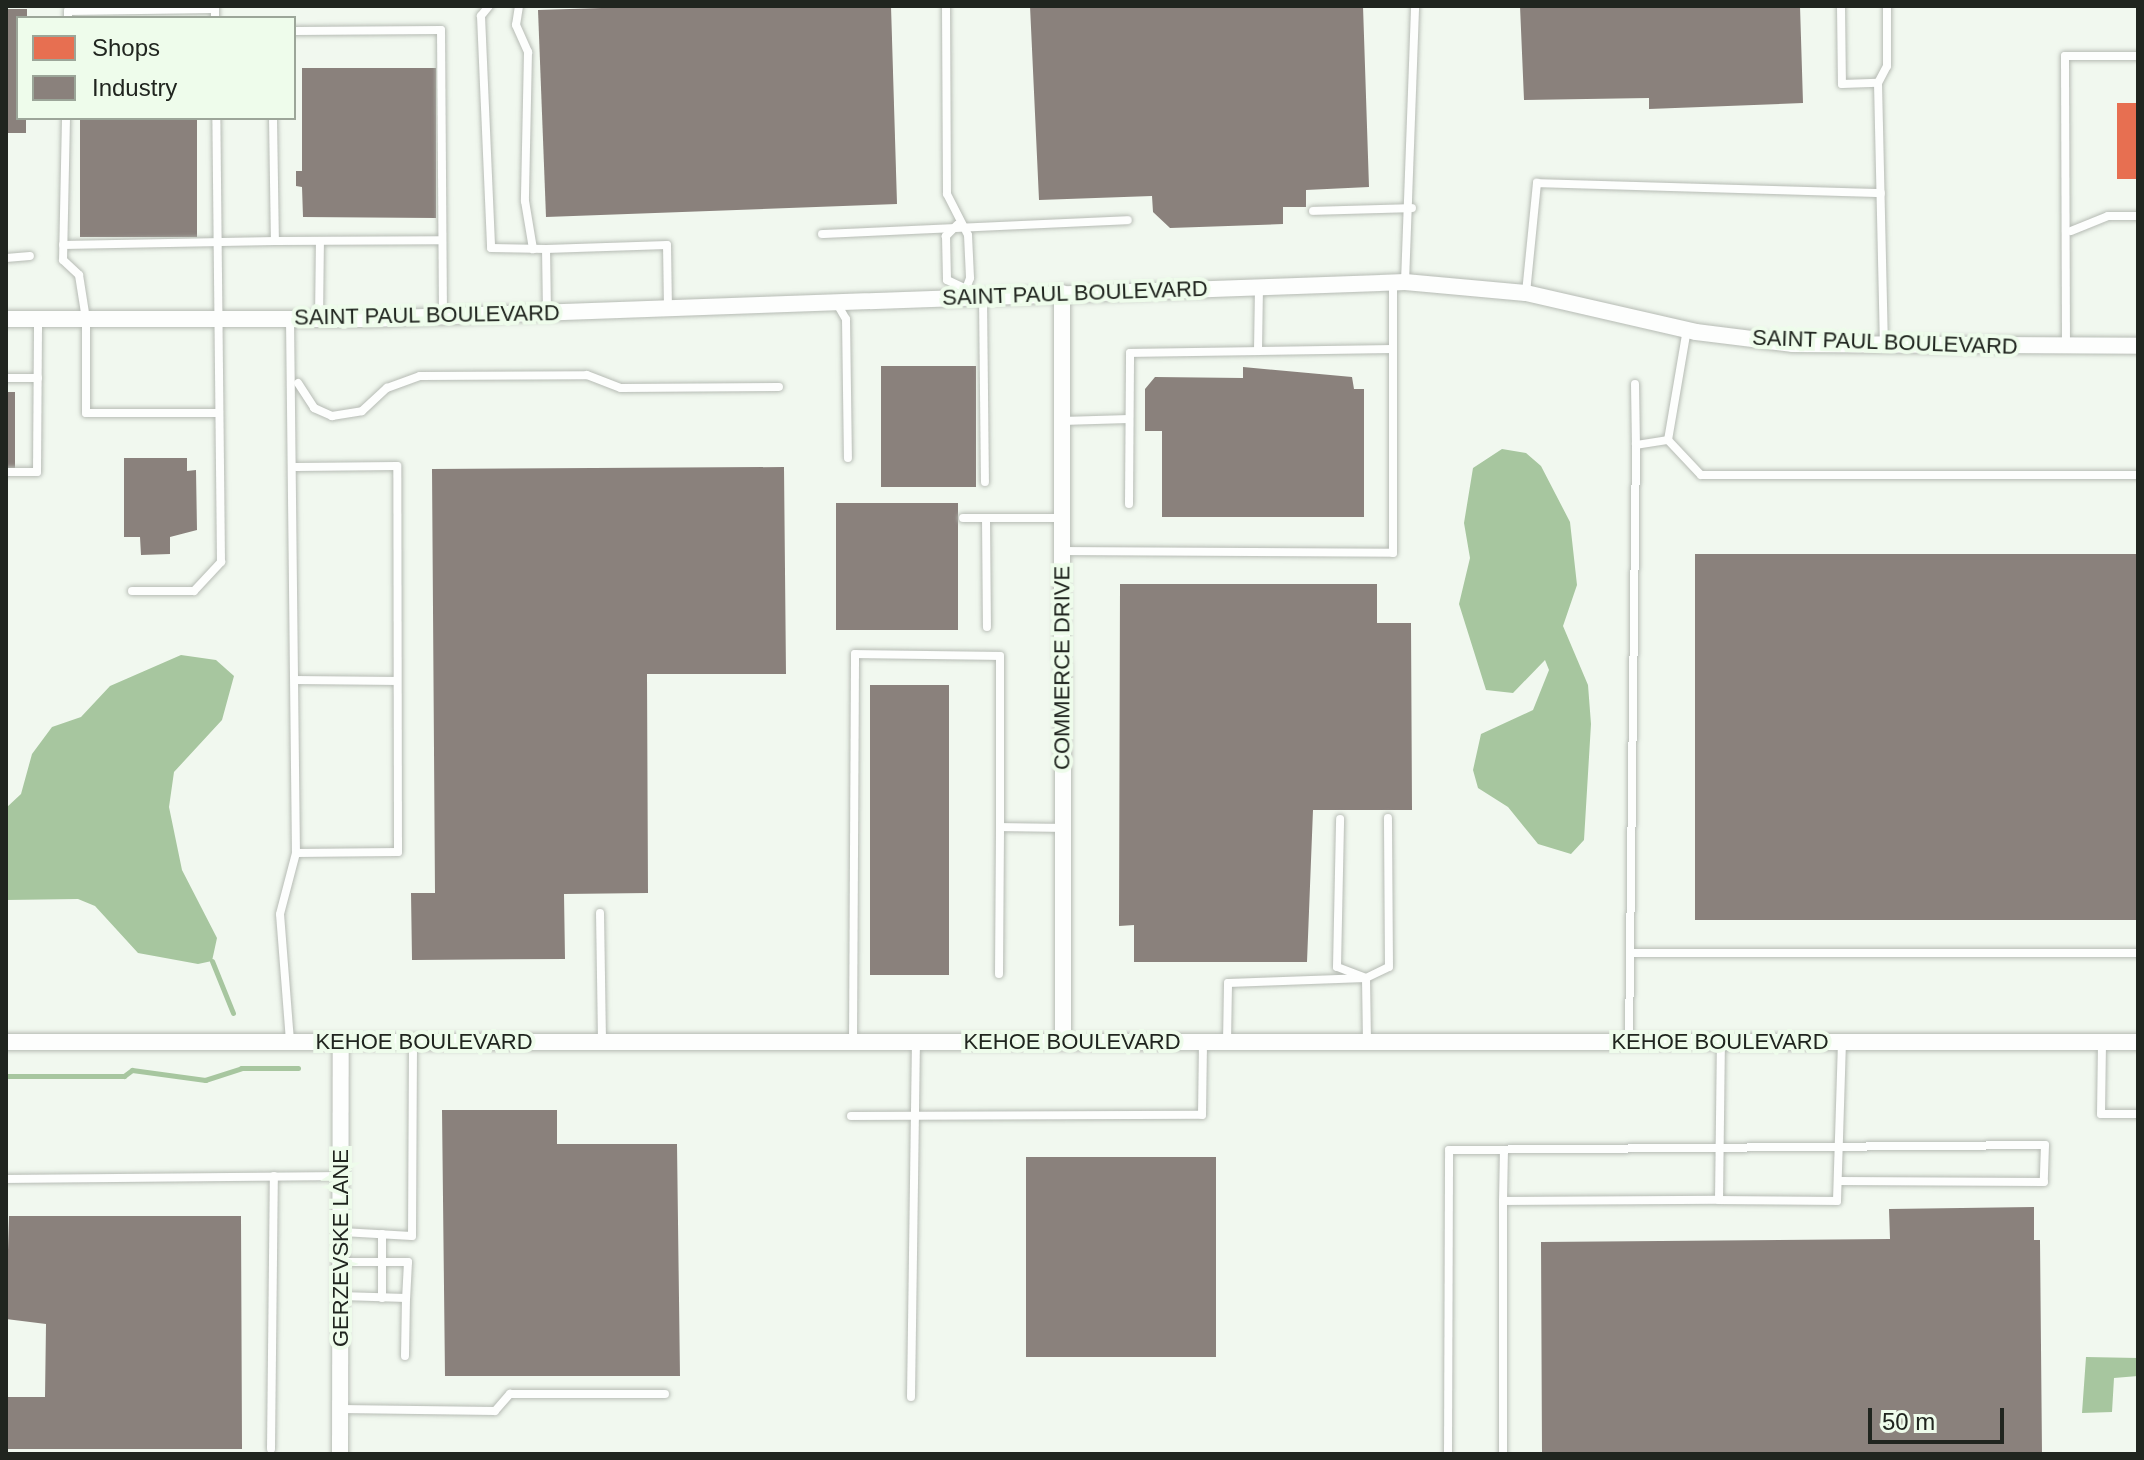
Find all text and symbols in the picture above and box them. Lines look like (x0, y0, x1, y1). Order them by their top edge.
legend (16, 16, 296, 120)
text: Shops (92, 34, 160, 61)
text: Industry (92, 74, 177, 101)
street label: SAINT PAUL BOULEVARD (941, 275, 1209, 311)
street label: SAINT PAUL BOULEVARD (293, 299, 561, 331)
street label: SAINT PAUL BOULEVARD (1751, 324, 2019, 360)
street label: COMMERCE DRIVE (1049, 566, 1075, 770)
street label: KEHOE BOULEVARD (315, 1029, 533, 1055)
street label: KEHOE BOULEVARD (963, 1029, 1181, 1055)
street label: KEHOE BOULEVARD (1611, 1029, 1829, 1055)
street label: GERZEVSKE LANE (328, 1149, 354, 1347)
scale bar (1872, 1392, 2008, 1442)
text: 50 m (1882, 1408, 1935, 1435)

